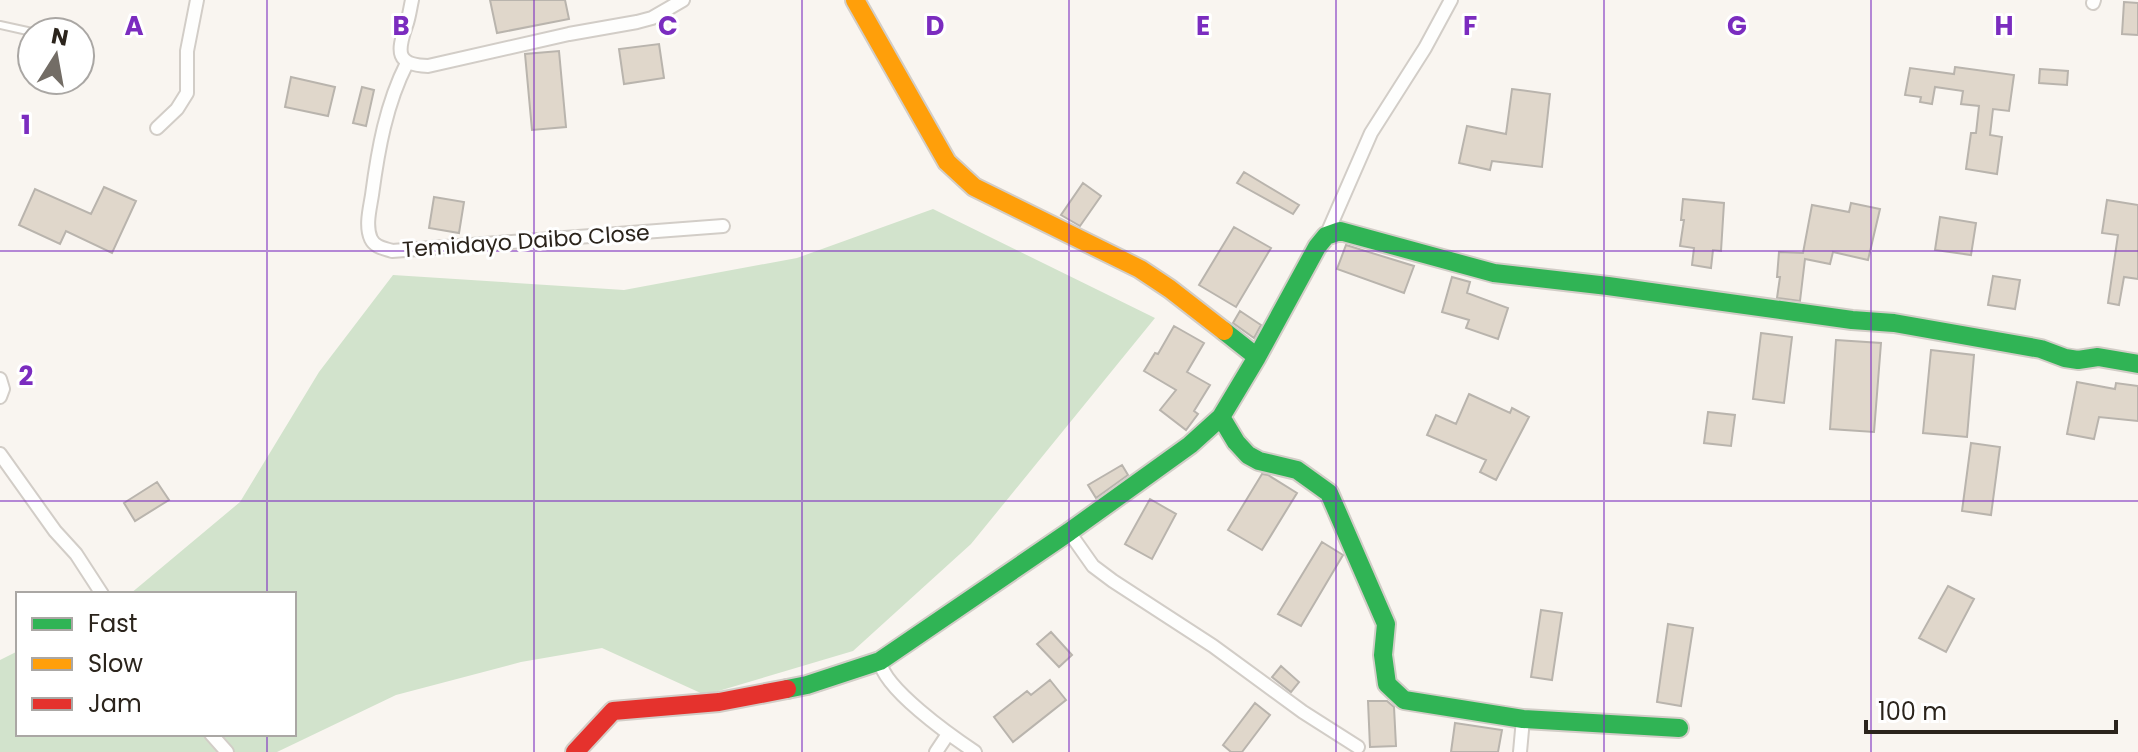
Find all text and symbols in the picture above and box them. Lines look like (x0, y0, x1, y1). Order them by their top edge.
text: A (124, 8, 144, 44)
text: B (392, 8, 410, 44)
text: C (658, 8, 678, 44)
text: D (926, 8, 945, 44)
text: E (1196, 8, 1210, 44)
text: F (1463, 8, 1477, 44)
text: G (1727, 8, 1747, 44)
text: H (1994, 8, 2014, 44)
north arrow (16, 16, 96, 96)
text: N (49, 20, 71, 54)
text: 1 (21, 107, 31, 143)
street label: Temidayo Daibo Close (401, 217, 651, 265)
text: 2 (19, 358, 34, 394)
legend (16, 592, 296, 736)
text: Fast (88, 607, 138, 640)
text: Slow (88, 647, 143, 680)
scale bar (1866, 684, 2116, 734)
text: Jam (88, 687, 142, 720)
text: 100 m (1878, 695, 1947, 728)

